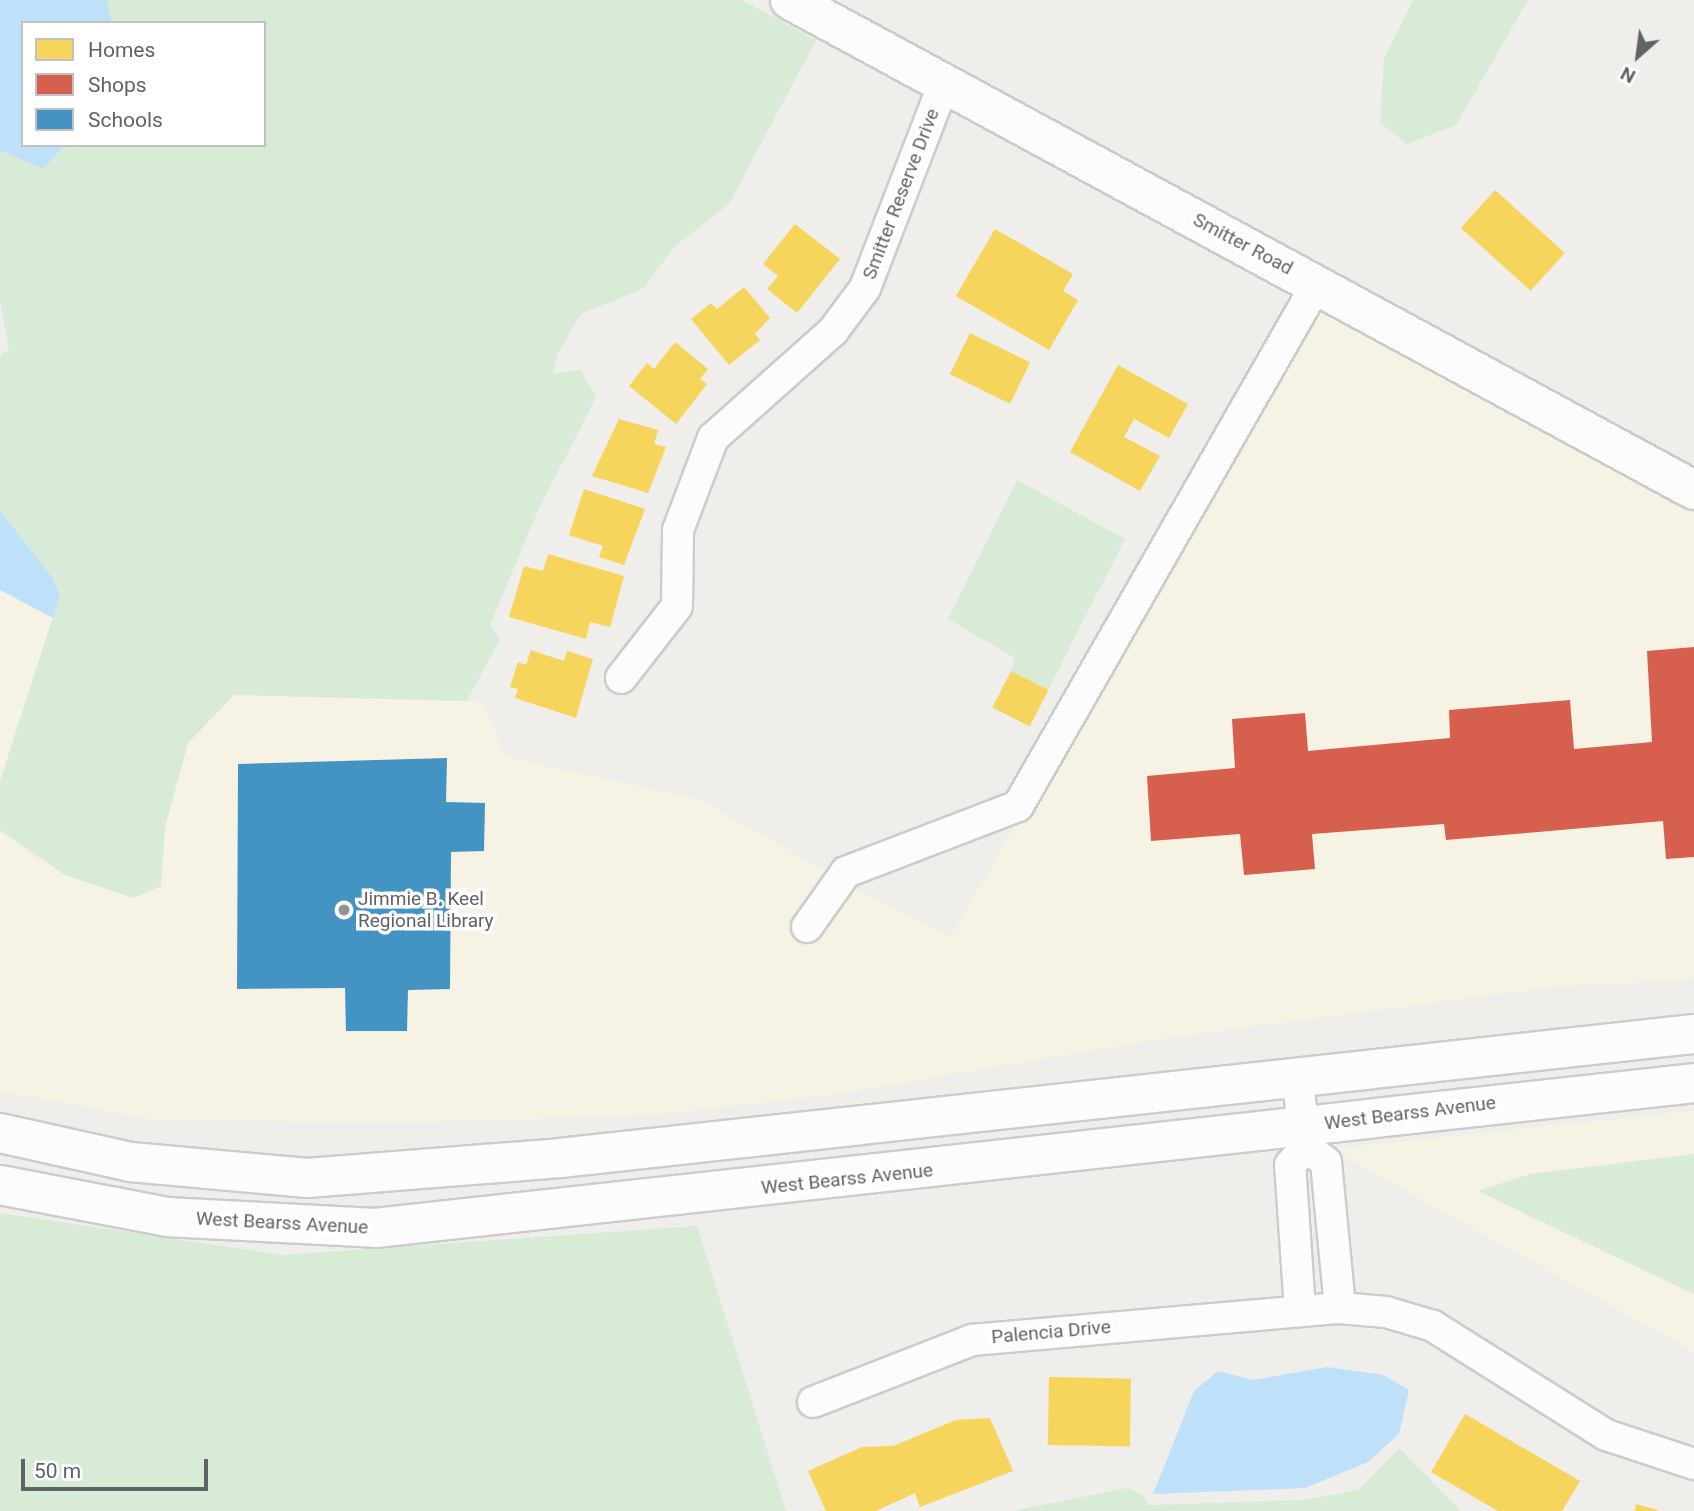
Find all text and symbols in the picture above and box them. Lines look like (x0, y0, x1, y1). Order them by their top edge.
legend (21, 21, 266, 147)
north arrow (1603, 21, 1673, 91)
text: Homes (88, 38, 155, 62)
text: N (1617, 62, 1639, 88)
text: Shops (88, 73, 147, 97)
street label: Smitter Reserve Drive (858, 105, 944, 283)
text: Schools (88, 108, 163, 132)
street label: Smitter Road (1189, 208, 1297, 280)
place label: Jimmie B. Keel Regional Library (358, 888, 494, 932)
marker: Jimmie B. Keel Regional Library (336, 902, 352, 918)
street label: West Bearss Avenue (1323, 1091, 1497, 1135)
street label: West Bearss Avenue (760, 1159, 934, 1199)
street label: West Bearss Avenue (195, 1207, 369, 1239)
street label: Palencia Drive (990, 1315, 1112, 1349)
scale bar (24, 1444, 212, 1488)
text: 50 m (34, 1459, 81, 1483)

